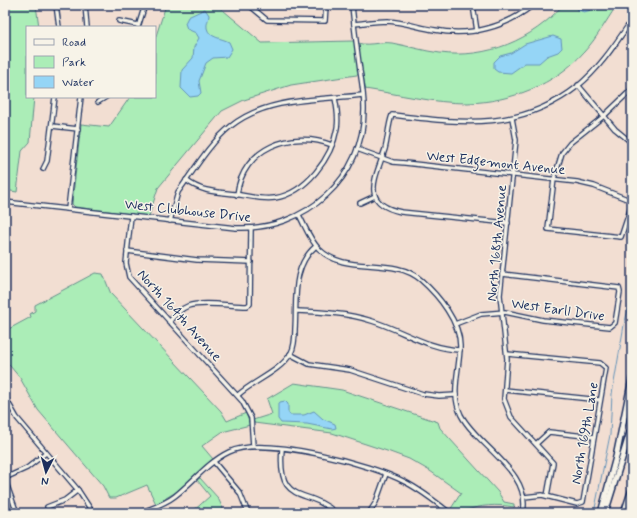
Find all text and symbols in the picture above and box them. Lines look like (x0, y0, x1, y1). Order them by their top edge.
legend (26, 26, 156, 98)
text: Road (62, 35, 86, 51)
text: Park (62, 55, 86, 71)
text: Water (62, 75, 94, 91)
street label: West Edgemont Avenue (425, 147, 566, 181)
street label: North 168th Avenue (483, 184, 511, 302)
street label: West Clubhouse Drive (124, 195, 252, 227)
street label: North 164th Avenue (133, 266, 225, 366)
street label: West Earll Drive (510, 295, 606, 325)
street label: North 169th Lane (567, 381, 603, 486)
north arrow (26, 452, 66, 492)
text: N (41, 474, 49, 488)

